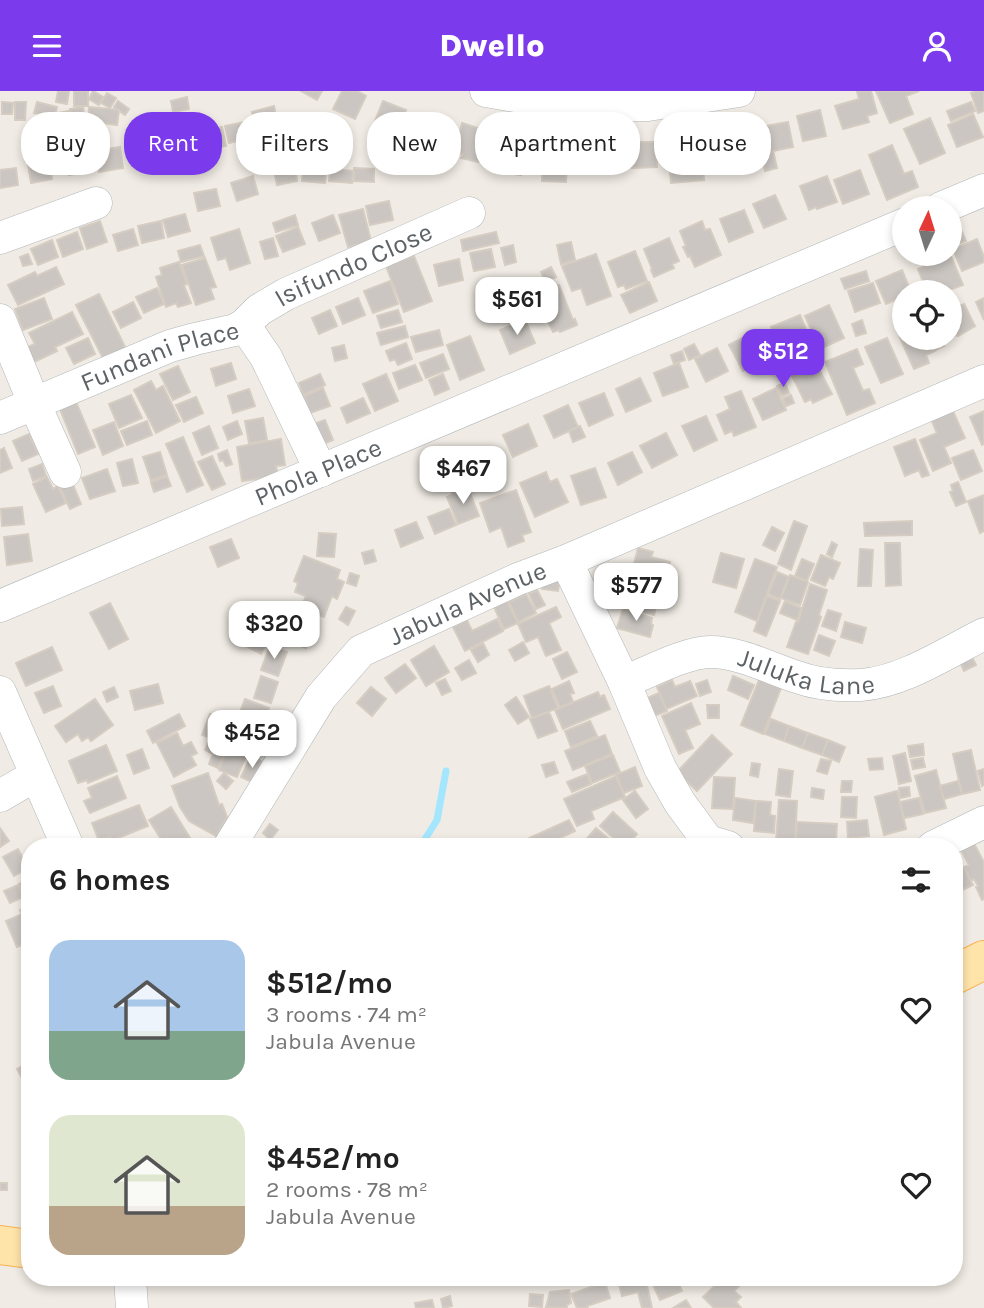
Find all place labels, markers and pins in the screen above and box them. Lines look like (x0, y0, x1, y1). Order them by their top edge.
pin: $561 (476, 278, 558, 337)
pin: $512 (742, 329, 824, 389)
pin: $467 (422, 447, 504, 506)
pin: $577 (595, 563, 677, 623)
pin: $320 (233, 601, 315, 661)
pin: $452 (211, 711, 293, 770)

